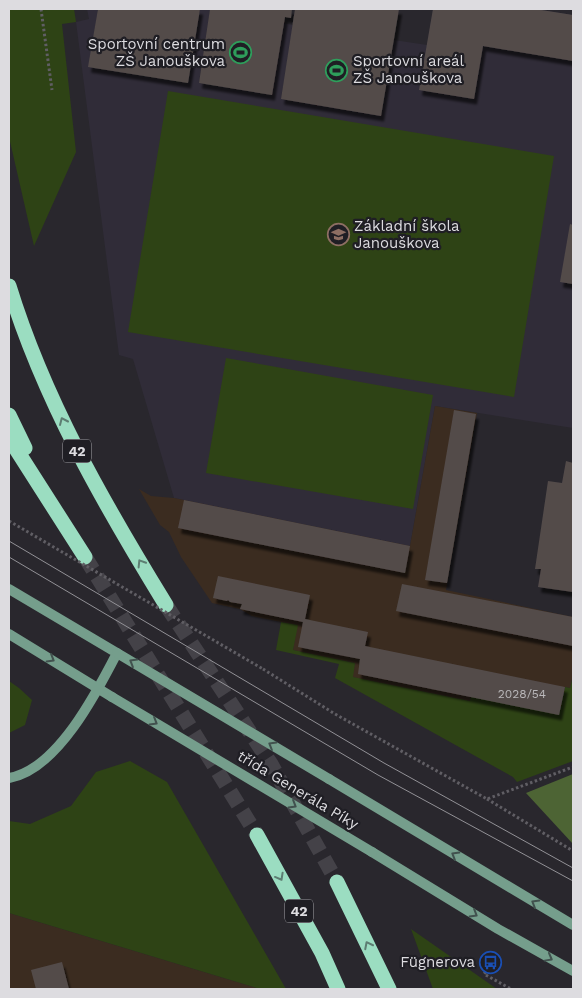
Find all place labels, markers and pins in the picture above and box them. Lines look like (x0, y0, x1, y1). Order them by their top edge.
place label: Sportovní centrum ZŠ Janouškova (88, 35, 226, 70)
sports icon: Sportovní centrum ZŠ Janouškova (229, 41, 253, 65)
place label: Sportovní areál ZŠ Janouškova (353, 52, 465, 87)
sports icon: Sportovní areál ZŠ Janouškova (325, 58, 349, 82)
place label: Základní škola Janouškova (354, 217, 460, 252)
school or university icon: Základní škola Janouškova (326, 223, 350, 247)
bus stop icon: Fügnerova (479, 950, 503, 974)
place label: Fügnerova (400, 953, 476, 971)

